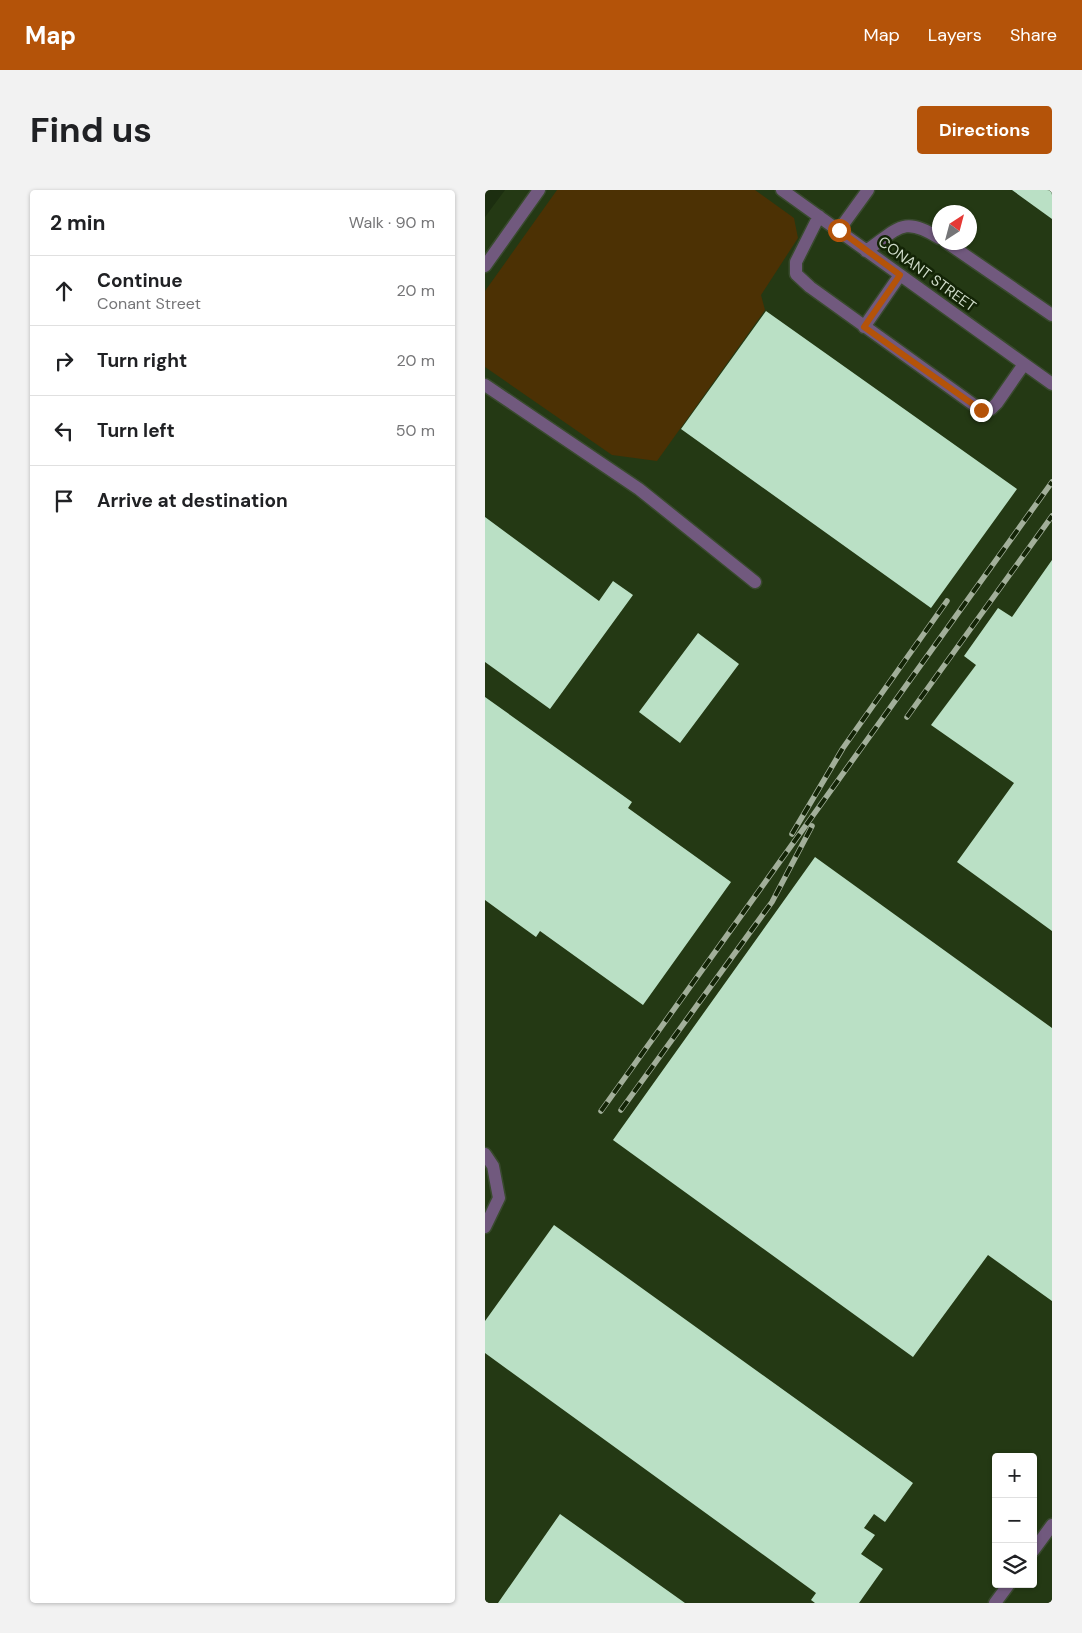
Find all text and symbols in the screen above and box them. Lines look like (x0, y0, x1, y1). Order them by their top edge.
text: Map (25, 20, 76, 51)
text: Map (864, 23, 900, 47)
text: Layers (928, 23, 982, 47)
text: Share (1010, 23, 1057, 47)
button: Directions (917, 106, 1052, 154)
text: Find us (30, 107, 152, 153)
north arrow (932, 205, 977, 250)
text: 2 min (50, 209, 106, 237)
text: Walk · 90 m (349, 212, 435, 233)
route start (828, 219, 851, 242)
street label: CONANT STREET (874, 232, 980, 316)
text: Continue (97, 268, 183, 293)
icon: ahead (50, 277, 78, 305)
text: 20 m (396, 280, 435, 301)
text: Conant Street (97, 293, 201, 314)
icon: right (50, 347, 78, 375)
text: Turn right (97, 348, 187, 373)
text: 20 m (396, 350, 435, 371)
route end (970, 399, 993, 422)
icon: left (50, 417, 78, 445)
text: Turn left (97, 418, 175, 443)
text: 50 m (396, 420, 435, 441)
icon: arrive (50, 487, 78, 515)
text: Arrive at destination (97, 488, 288, 513)
map controls (992, 1453, 1037, 1588)
button: + (992, 1453, 1037, 1498)
button: − (992, 1498, 1037, 1543)
button: layers (992, 1543, 1037, 1588)

